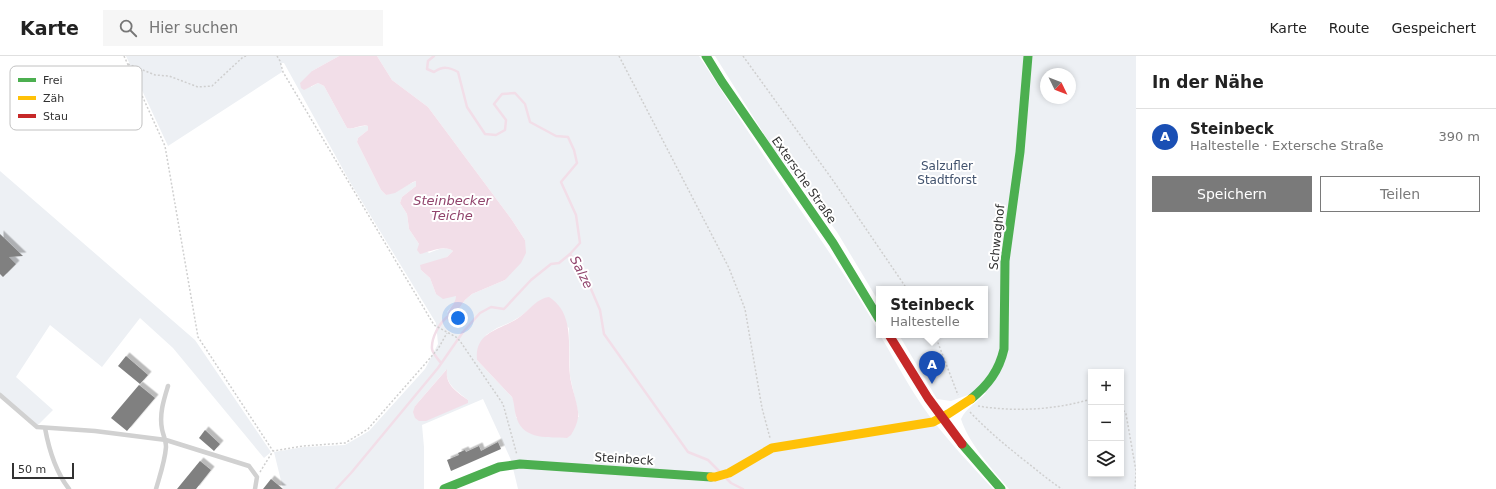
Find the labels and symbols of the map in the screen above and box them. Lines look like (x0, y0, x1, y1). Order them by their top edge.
legend (10, 66, 142, 130)
north arrow (1040, 68, 1076, 104)
text: Frei (43, 74, 63, 87)
text: Zäh (43, 92, 64, 105)
text: Stau (43, 110, 68, 123)
street label: Extersche Straße (769, 134, 839, 226)
park label: Salzufler Stadtforst (917, 159, 977, 187)
water label: Steinbecker Teiche (413, 193, 492, 223)
street label: Schwaghof (987, 203, 1007, 270)
water label: Salze (567, 253, 596, 291)
your location (448, 308, 468, 328)
pin: A (919, 351, 945, 384)
street label: Steinbeck (594, 450, 654, 468)
scale bar (12, 461, 74, 480)

